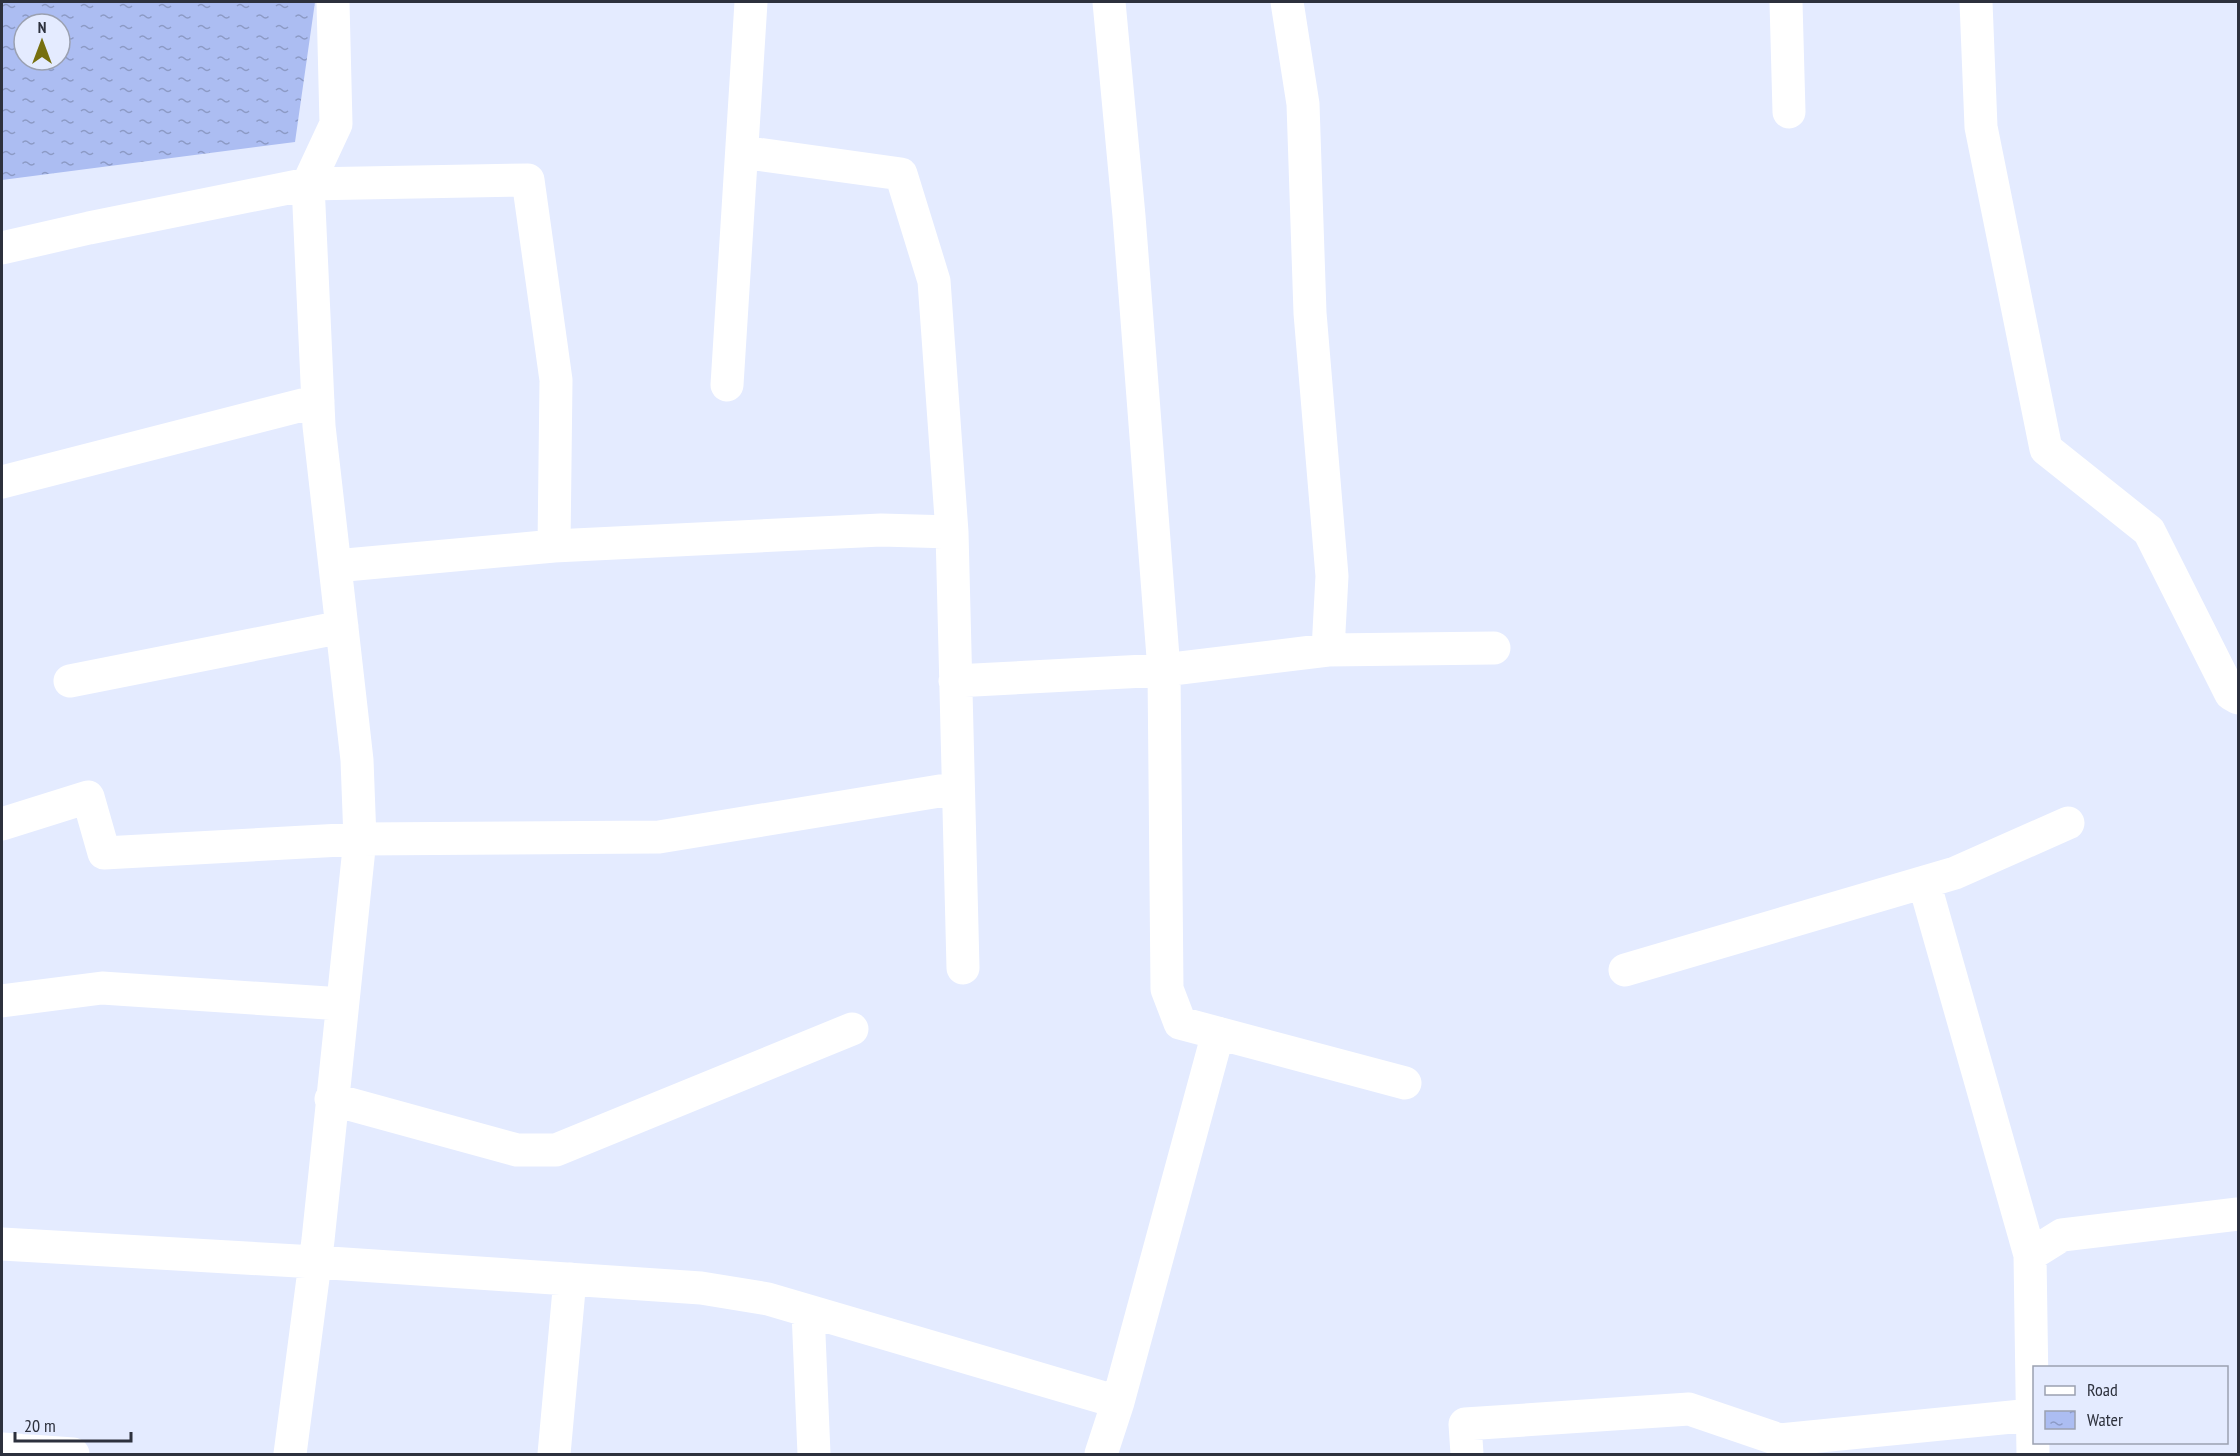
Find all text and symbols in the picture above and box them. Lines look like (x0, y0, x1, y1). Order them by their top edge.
north arrow (12, 12, 72, 72)
text: N (38, 17, 46, 37)
legend (2033, 1366, 2228, 1444)
text: Road (2087, 1378, 2118, 1401)
scale bar (15, 1405, 130, 1443)
text: Water (2087, 1408, 2123, 1431)
text: 20 m (24, 1414, 56, 1437)

